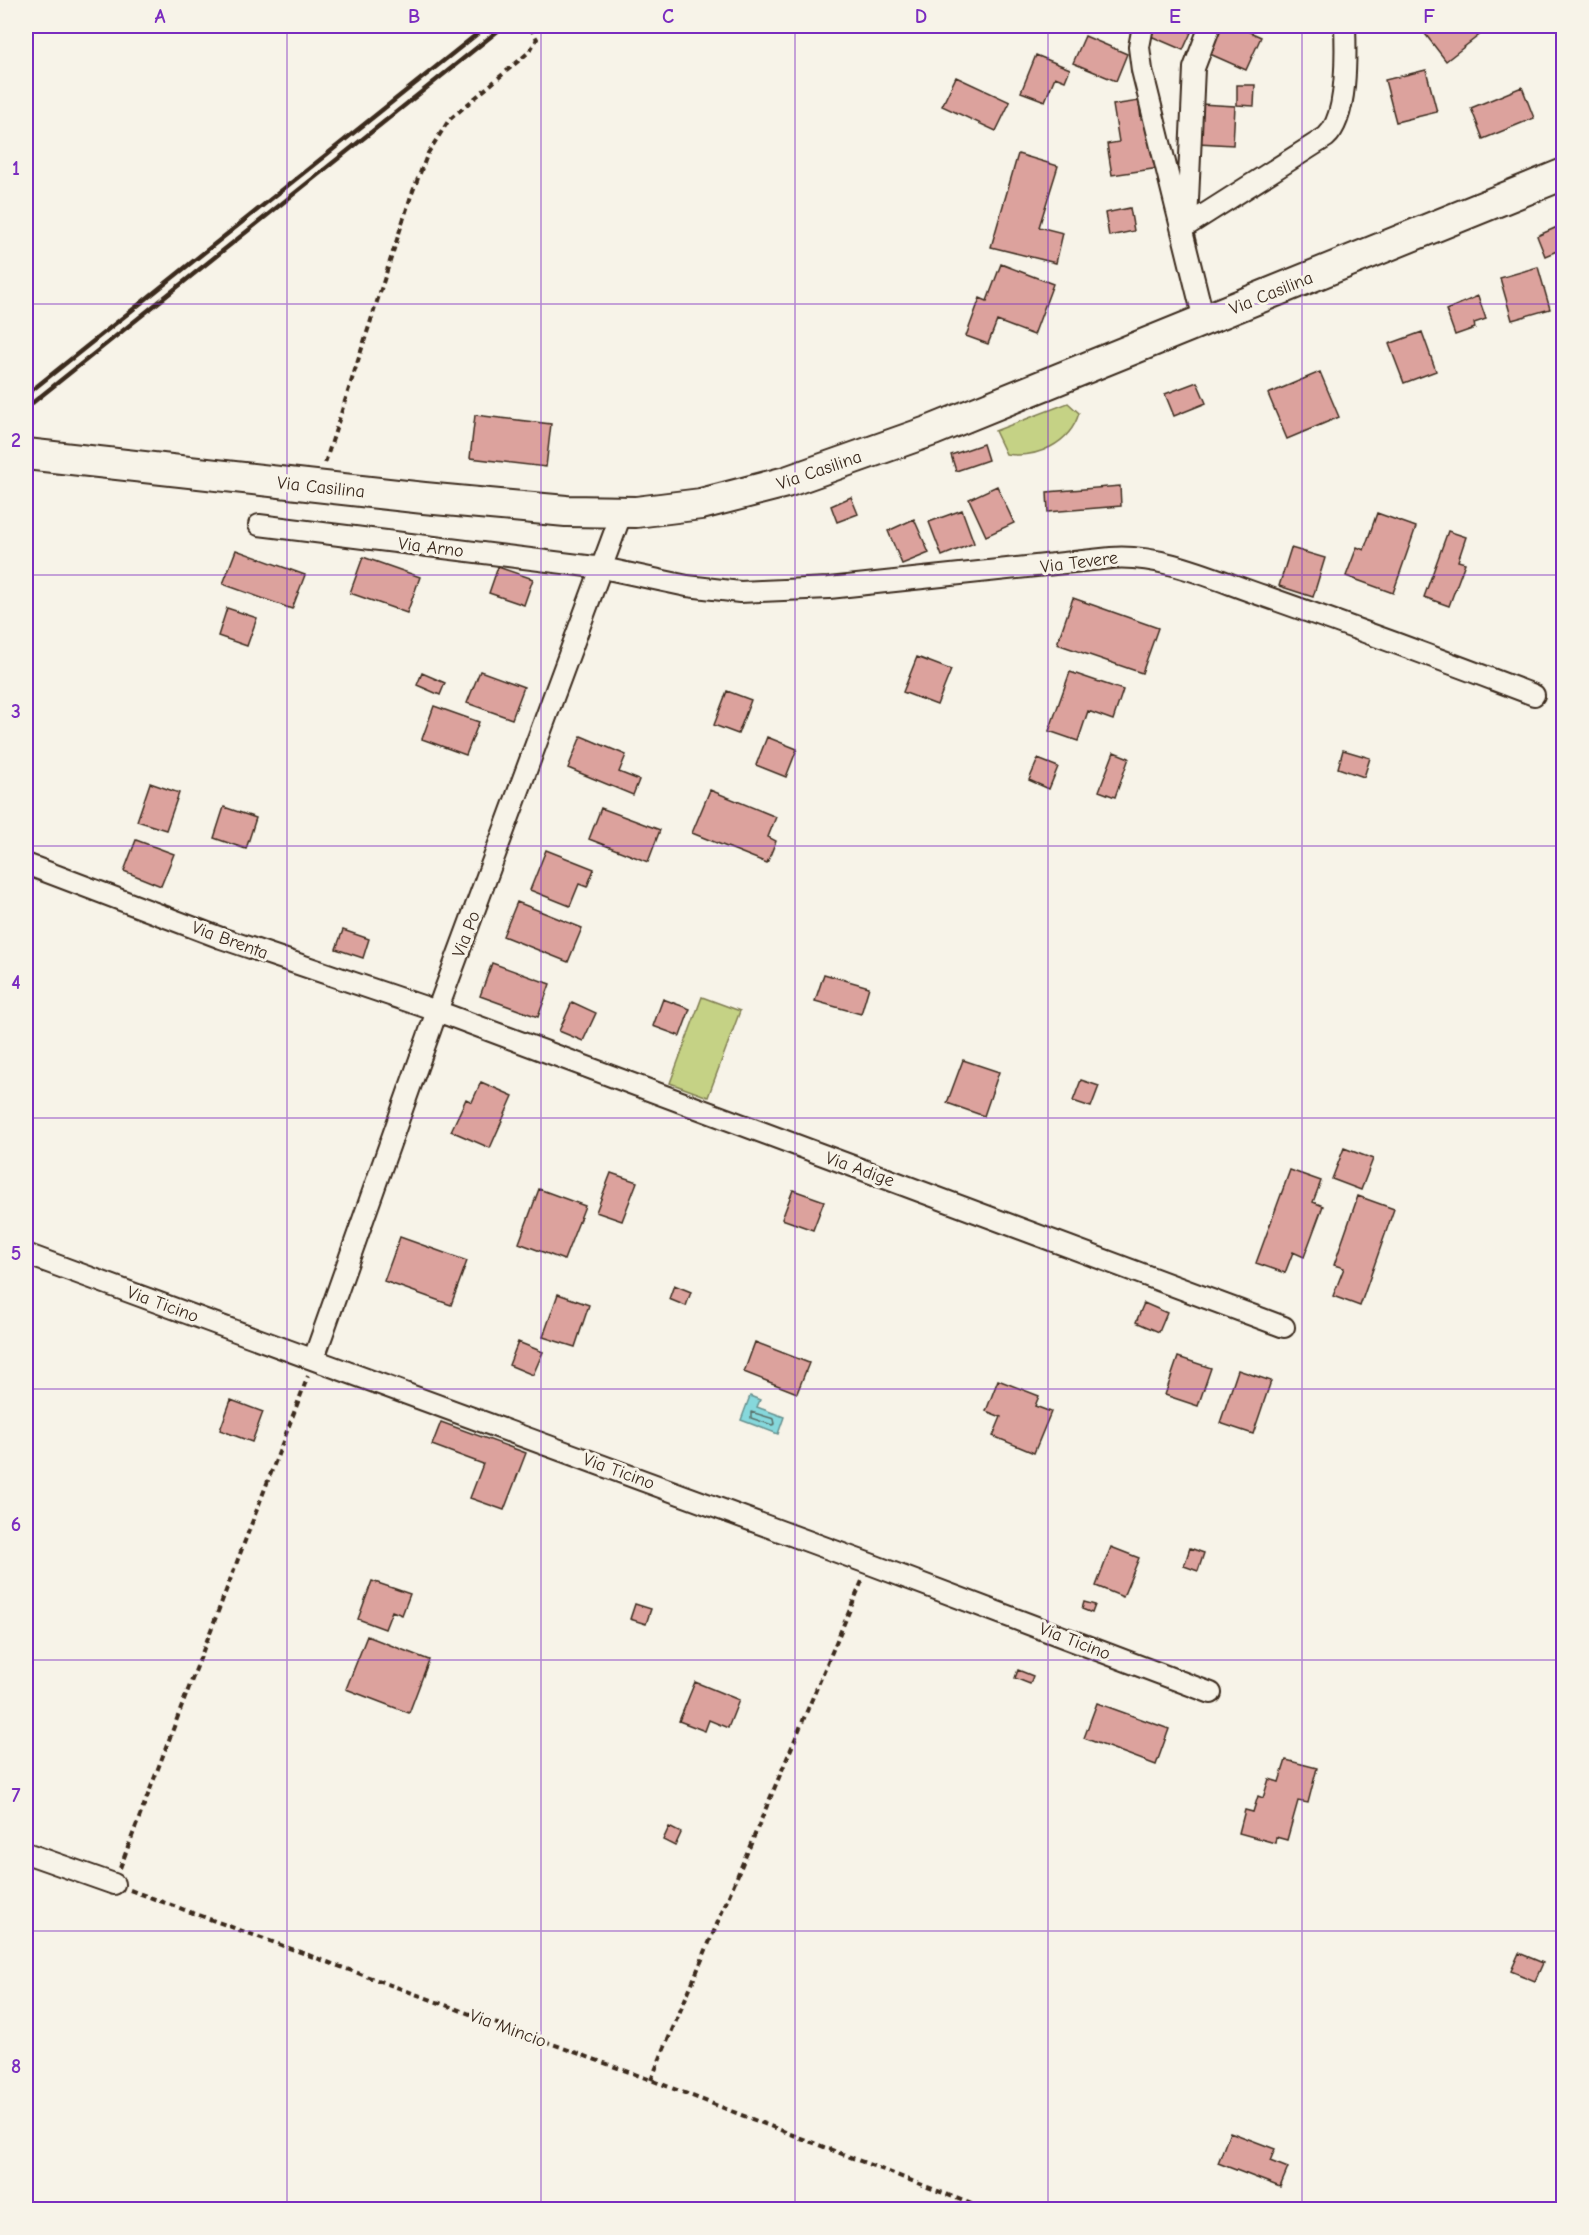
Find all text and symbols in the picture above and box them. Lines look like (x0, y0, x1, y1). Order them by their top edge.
text: A (154, 5, 166, 28)
text: B (408, 5, 420, 28)
text: C (662, 5, 674, 28)
text: D (915, 5, 927, 28)
text: E (1169, 5, 1181, 28)
text: F (1423, 5, 1435, 28)
text: 1 (12, 157, 20, 180)
street label: Via Casilina (1226, 267, 1316, 320)
text: 2 (11, 429, 21, 452)
street label: Via Casilina (774, 446, 864, 495)
street label: Via Casilina (276, 472, 366, 503)
street label: Via Arno (397, 533, 465, 562)
street label: Via Tevere (1039, 547, 1119, 578)
text: 3 (11, 700, 21, 723)
street label: Via Po (448, 908, 485, 960)
street label: Via Brenta (189, 917, 271, 964)
text: 4 (11, 971, 21, 994)
street label: Via Adige (823, 1147, 897, 1192)
text: 5 (11, 1242, 21, 1265)
street label: Via Ticino (124, 1282, 202, 1327)
street label: Via Ticino (580, 1449, 658, 1494)
text: 6 (11, 1513, 21, 1536)
street label: Via Ticino (1036, 1618, 1113, 1665)
text: 7 (12, 1784, 21, 1807)
street label: Via Mincio (466, 2005, 549, 2052)
text: 8 (11, 2055, 21, 2078)

